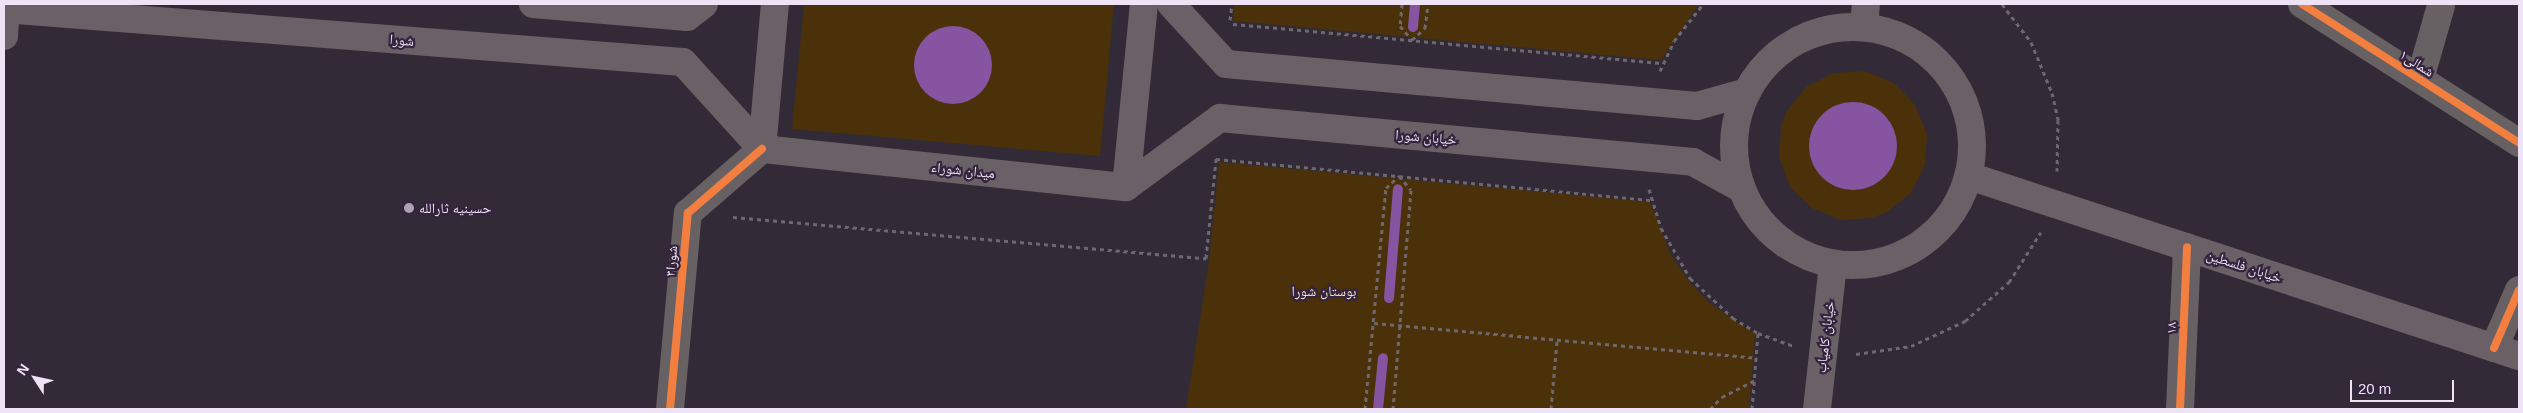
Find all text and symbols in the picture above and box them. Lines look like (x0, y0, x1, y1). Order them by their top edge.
street label: شورا (389, 31, 415, 49)
street label: شمالی۱ (2397, 46, 2437, 80)
street label: خیابان شورا (1395, 126, 1457, 148)
street label: میدان شوراء (930, 158, 996, 182)
place label: حسینیه ثارالله (419, 200, 491, 216)
marker: حسینیه ثارالله (403, 202, 415, 214)
street label: شورا۳ (661, 245, 681, 277)
street label: خیابان فلسطین (2205, 246, 2283, 286)
park label: بوستان شورا (1292, 283, 1356, 299)
street label: خیابان کامیاب (1812, 300, 1838, 374)
street label: ۱۸ (2162, 321, 2180, 335)
north arrow (10, 353, 60, 403)
text: N (13, 361, 32, 378)
scale bar (2353, 370, 2457, 402)
text: 20 m (2358, 380, 2391, 397)

